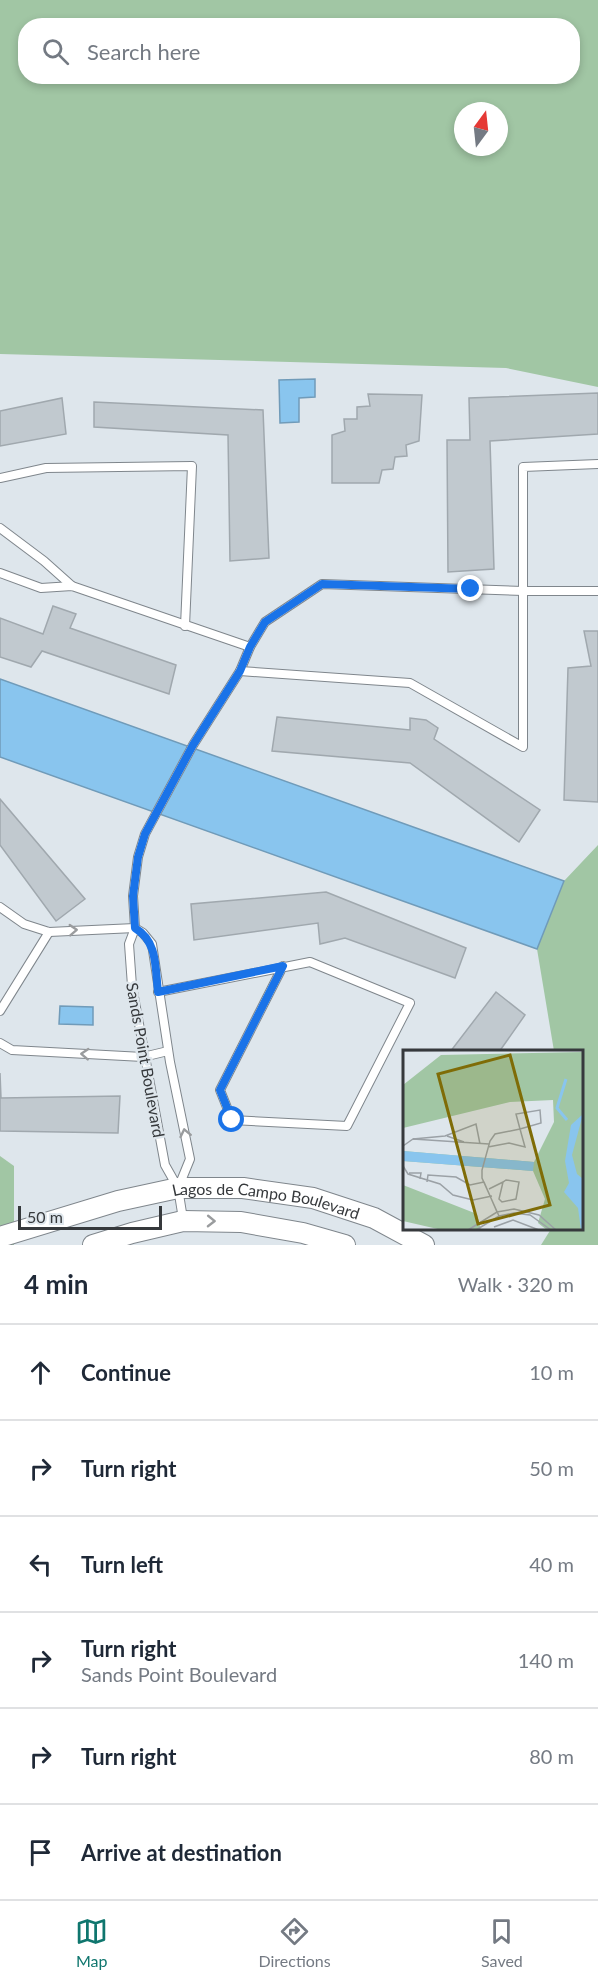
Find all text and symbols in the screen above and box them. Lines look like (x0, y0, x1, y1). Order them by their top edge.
search box (18, 18, 580, 84)
icon: search (39, 35, 72, 68)
text: Search here (87, 38, 200, 65)
north arrow (454, 102, 508, 156)
route end (457, 575, 483, 601)
one-way arrow (68, 924, 77, 937)
street label: Sands Point Boulevard (123, 981, 169, 1139)
one-way arrow (80, 1047, 89, 1060)
inset map (403, 1050, 583, 1230)
route start (218, 1106, 244, 1132)
one-way arrow (179, 1128, 192, 1138)
street label: Lagos de Campo Boulevard (170, 1178, 362, 1222)
scale bar (18, 1203, 162, 1230)
text: 50 m (27, 1207, 63, 1226)
one-way arrow (206, 1215, 215, 1228)
text: 4 min (24, 1268, 88, 1300)
text: Walk · 320 m (458, 1272, 574, 1296)
icon: ahead (24, 1356, 57, 1389)
text: Continue (81, 1359, 171, 1386)
text: 10 m (529, 1360, 574, 1384)
icon: right (24, 1452, 57, 1485)
text: Turn right (81, 1455, 176, 1482)
text: 50 m (529, 1456, 574, 1480)
icon: left (24, 1548, 57, 1581)
text: Turn left (81, 1551, 163, 1578)
text: 40 m (529, 1552, 574, 1576)
text: Turn right (81, 1635, 176, 1662)
icon: right (24, 1644, 57, 1677)
text: 140 m (518, 1648, 574, 1672)
text: Sands Point Boulevard (81, 1662, 277, 1686)
icon: right (24, 1740, 57, 1773)
text: Turn right (81, 1743, 176, 1770)
text: 80 m (529, 1744, 574, 1768)
icon: arrive (24, 1836, 57, 1869)
text: Arrive at destination (81, 1839, 282, 1866)
tab: Map (75, 1915, 108, 1970)
tab: Directions (258, 1915, 331, 1970)
tab: Saved (481, 1915, 523, 1970)

